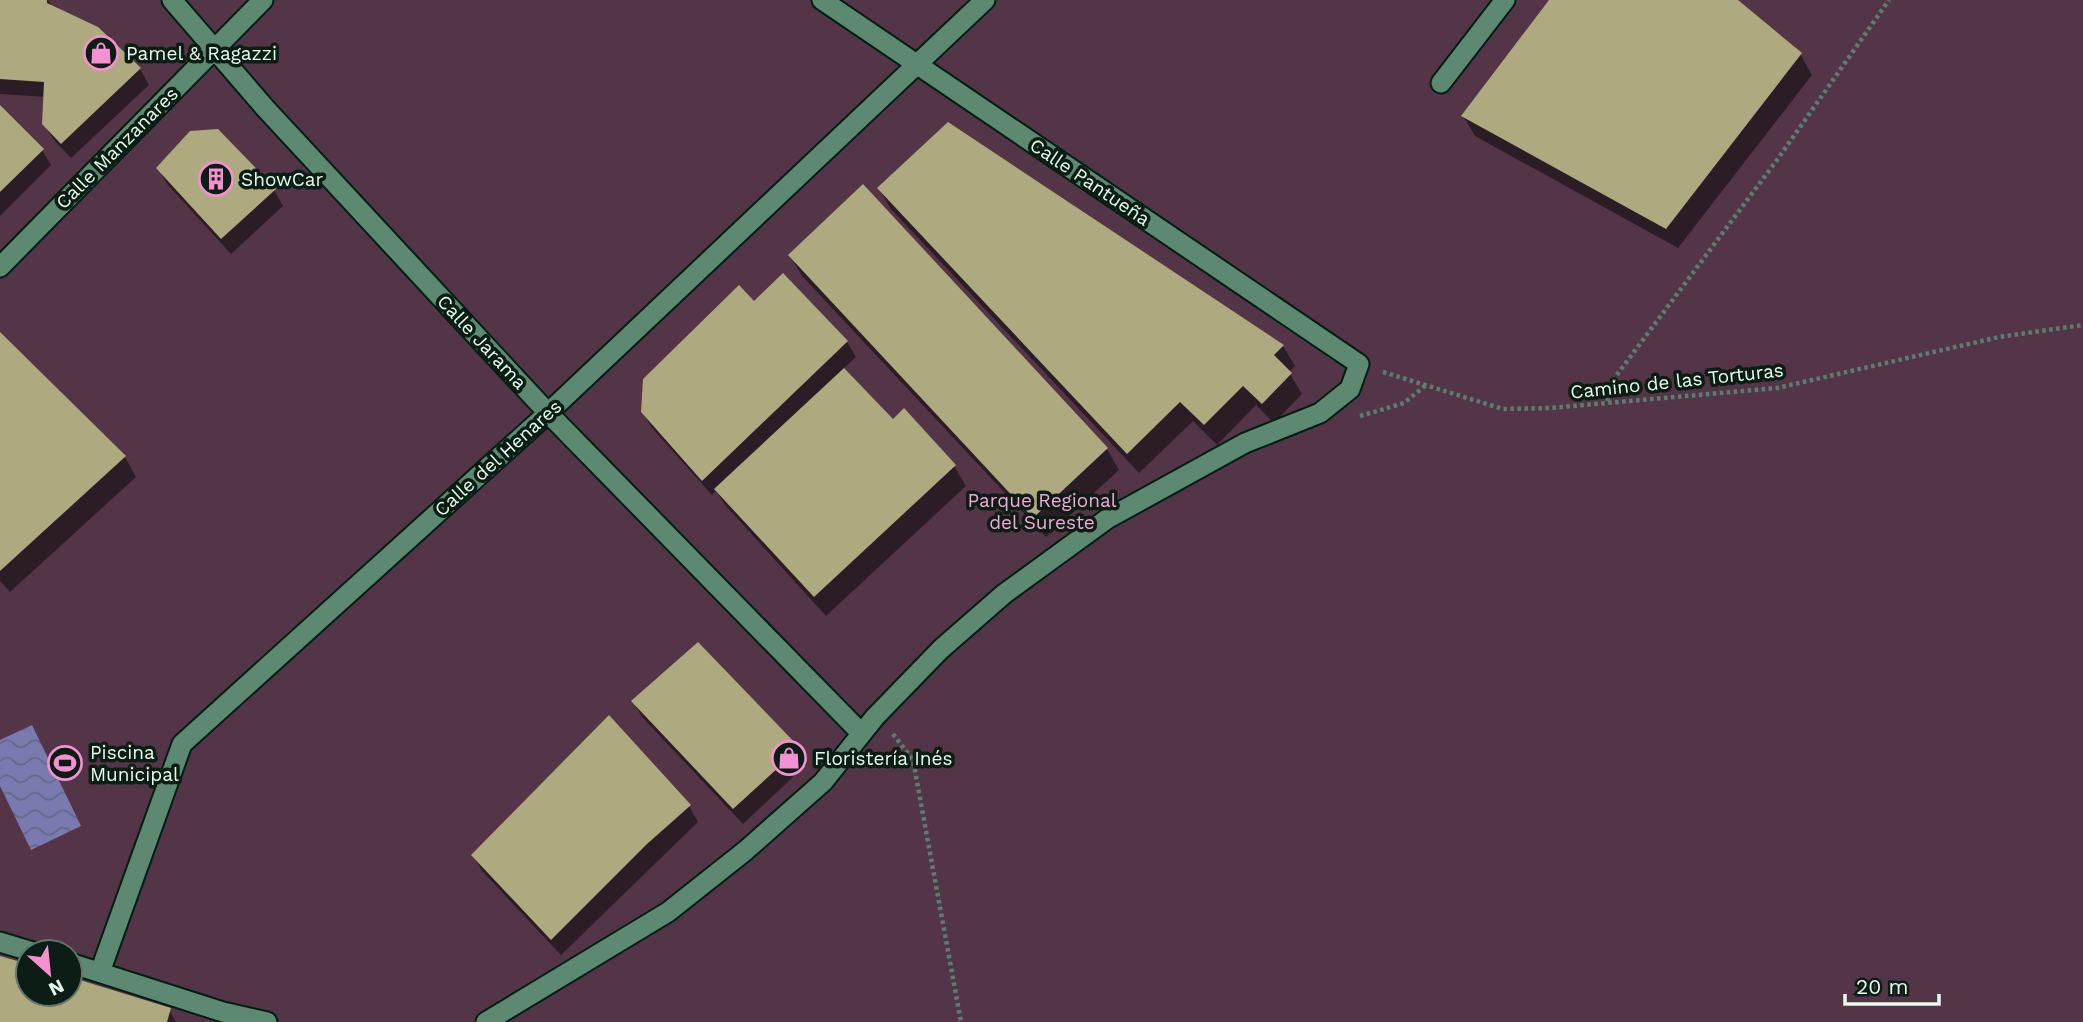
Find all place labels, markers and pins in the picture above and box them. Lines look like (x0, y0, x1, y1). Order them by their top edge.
shop icon: Pamel & Ragazzi (82, 34, 120, 72)
place label: Pamel & Ragazzi (126, 42, 277, 65)
building icon: ShowCar (197, 160, 235, 198)
place label: ShowCar (241, 168, 324, 191)
shop icon: Floristería Inés (770, 739, 808, 777)
place label: Piscina Municipal (90, 741, 179, 786)
sports icon: Piscina Municipal (46, 744, 84, 782)
place label: Floristería Inés (814, 747, 952, 770)

